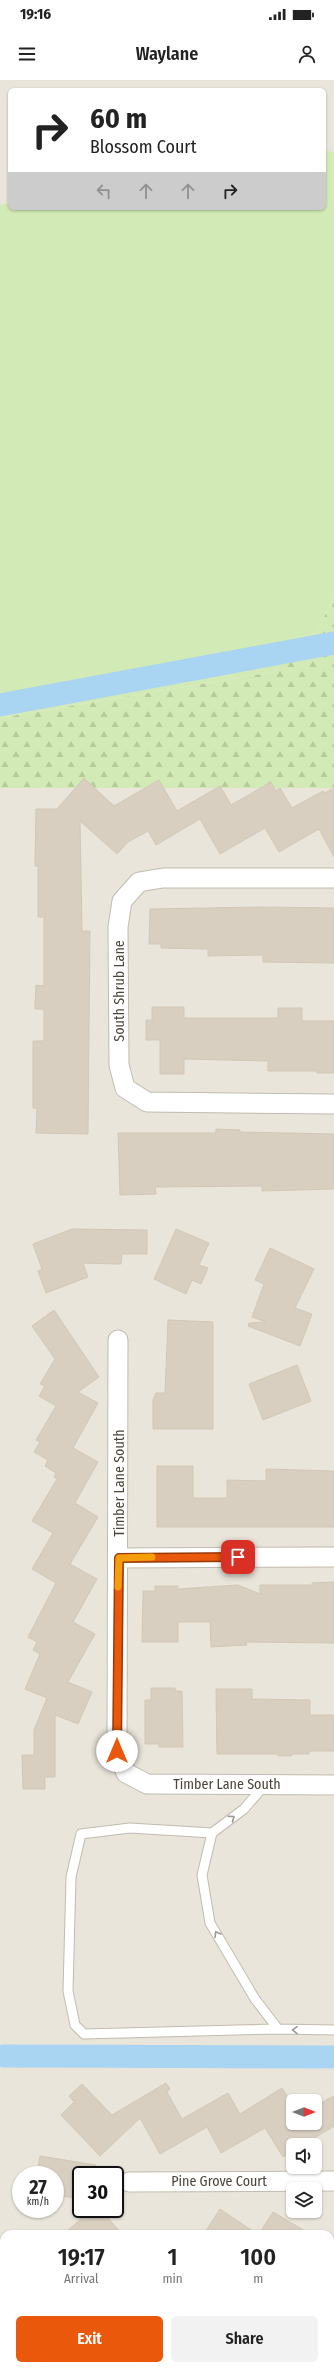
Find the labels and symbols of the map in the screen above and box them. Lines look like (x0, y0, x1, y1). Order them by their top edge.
street label: South Shrub Lane (111, 940, 128, 1042)
street label: Timber Lane South (111, 1429, 128, 1537)
pin (221, 1540, 255, 1574)
position arrow (96, 1730, 138, 1772)
street label: Timber Lane South (173, 1776, 281, 1793)
one-way arrow (228, 1816, 235, 1823)
one-way arrow (214, 1931, 221, 1938)
one-way arrow (292, 2025, 298, 2034)
north arrow (286, 2094, 322, 2130)
speed limit sign: 30 (72, 2166, 124, 2218)
street label: Pine Grove Court (171, 2173, 267, 2190)

